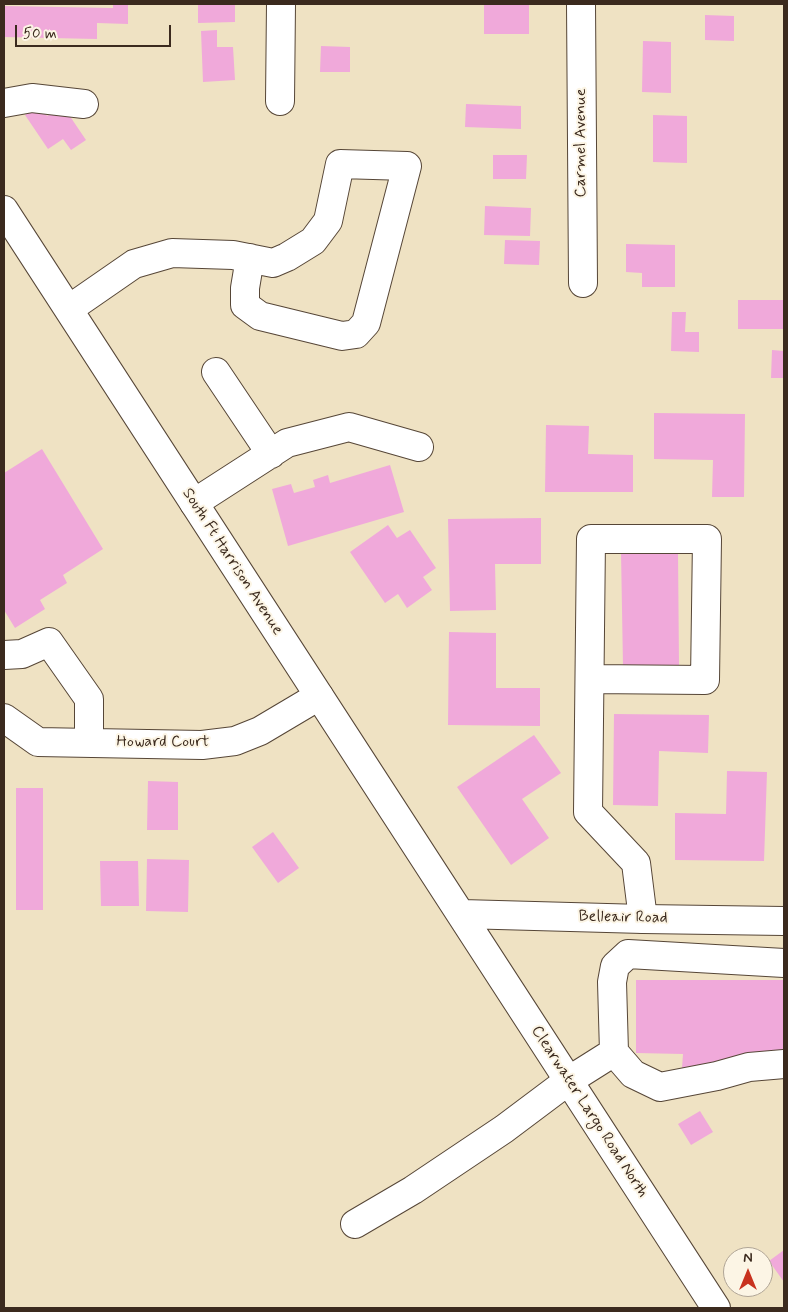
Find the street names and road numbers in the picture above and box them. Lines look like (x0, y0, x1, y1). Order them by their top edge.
street label: Carmel Avenue (572, 88, 592, 198)
street label: South Ft Harrison Avenue (177, 485, 287, 639)
street label: Howard Court (117, 733, 209, 753)
street label: Belleair Road (578, 908, 668, 928)
street label: Clearwater Largo Road North (526, 1022, 652, 1202)

